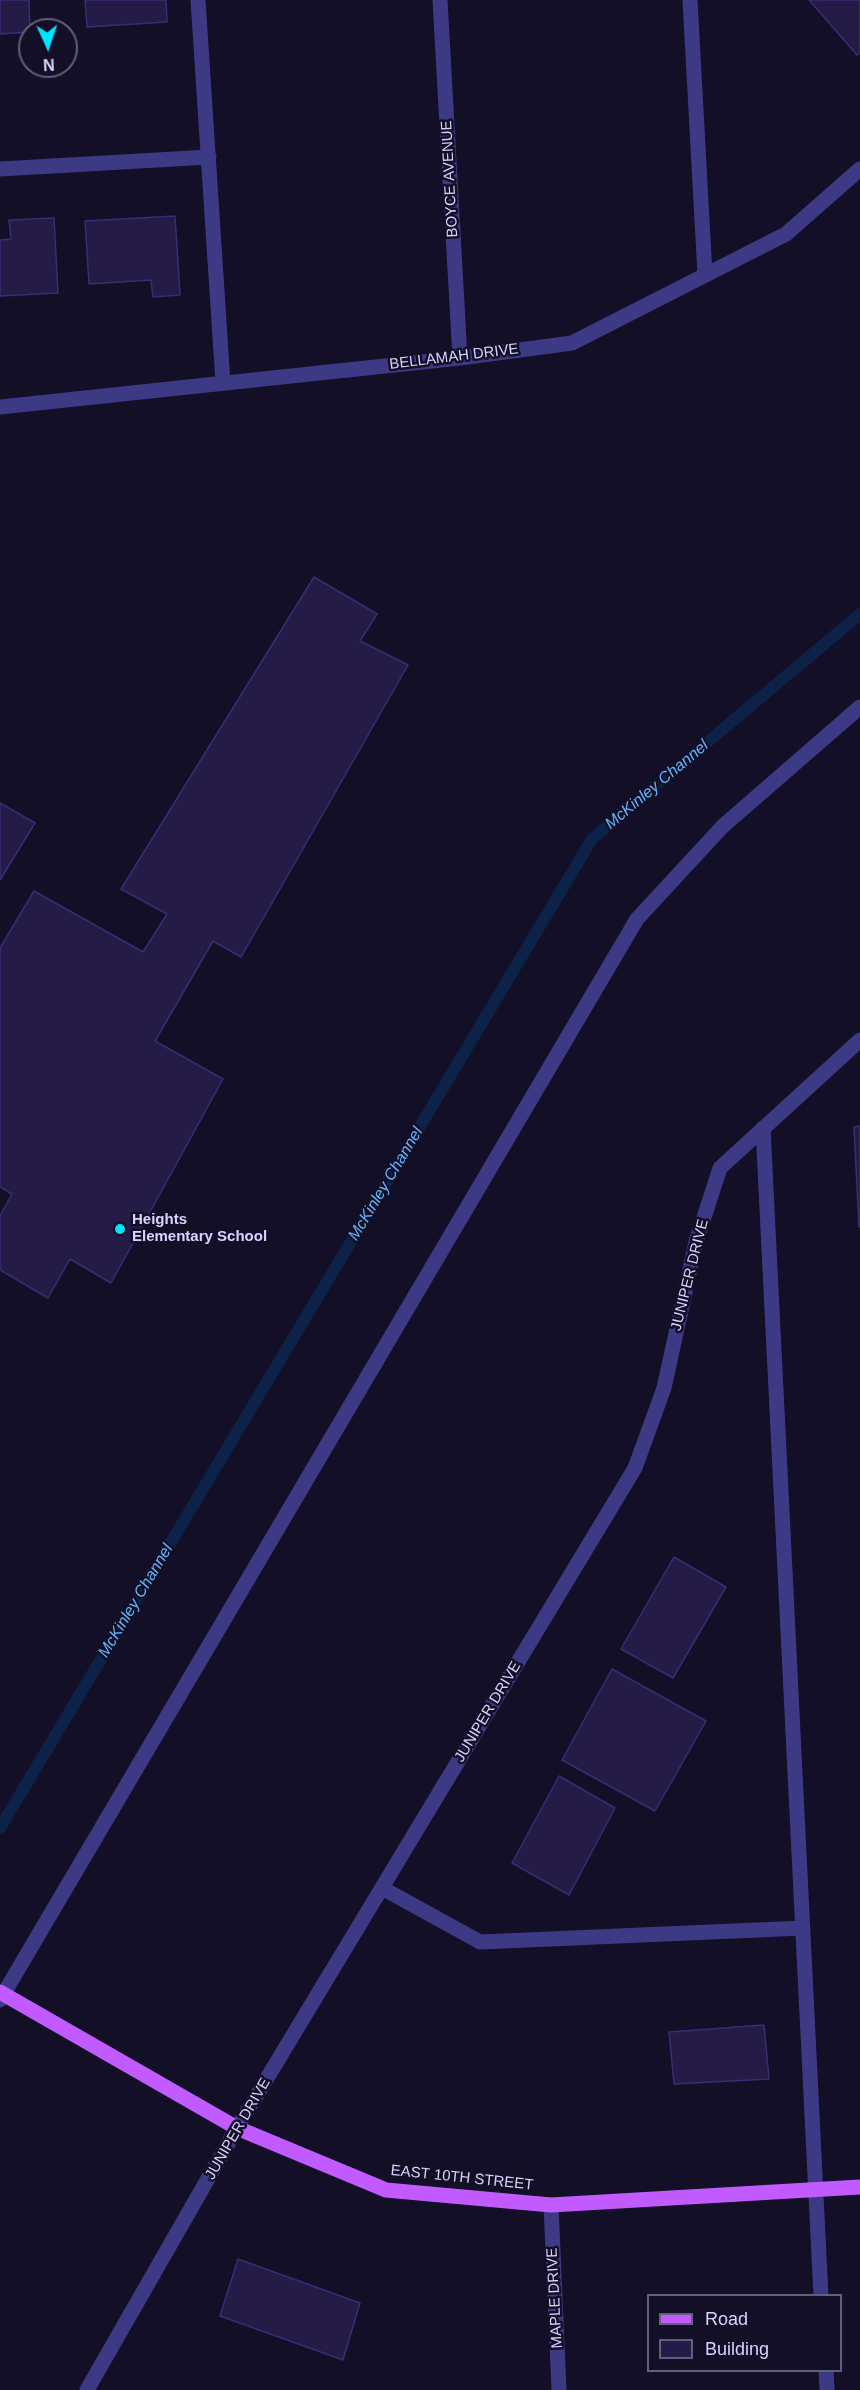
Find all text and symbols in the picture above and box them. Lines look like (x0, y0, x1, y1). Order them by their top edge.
north arrow (18, 18, 78, 78)
text: N (43, 56, 55, 73)
street label: BOYCE AVENUE (438, 120, 462, 238)
street label: BELLAMAH DRIVE (388, 340, 520, 374)
water label: McKinley Channel (601, 736, 713, 834)
water label: McKinley Channel (345, 1124, 427, 1244)
place label: Heights Elementary School (132, 1211, 267, 1246)
street label: JUNIPER DRIVE (667, 1217, 713, 1333)
marker: Heights Elementary School (113, 1222, 127, 1236)
water label: McKinley Channel (95, 1541, 177, 1661)
street label: JUNIPER DRIVE (451, 1658, 525, 1766)
street label: JUNIPER DRIVE (202, 2075, 274, 2183)
street label: EAST 10TH STREET (390, 2162, 534, 2194)
street label: MAPLE DRIVE (543, 2247, 567, 2349)
legend (647, 2294, 842, 2372)
text: Road (705, 2309, 748, 2329)
text: Building (705, 2339, 769, 2359)

